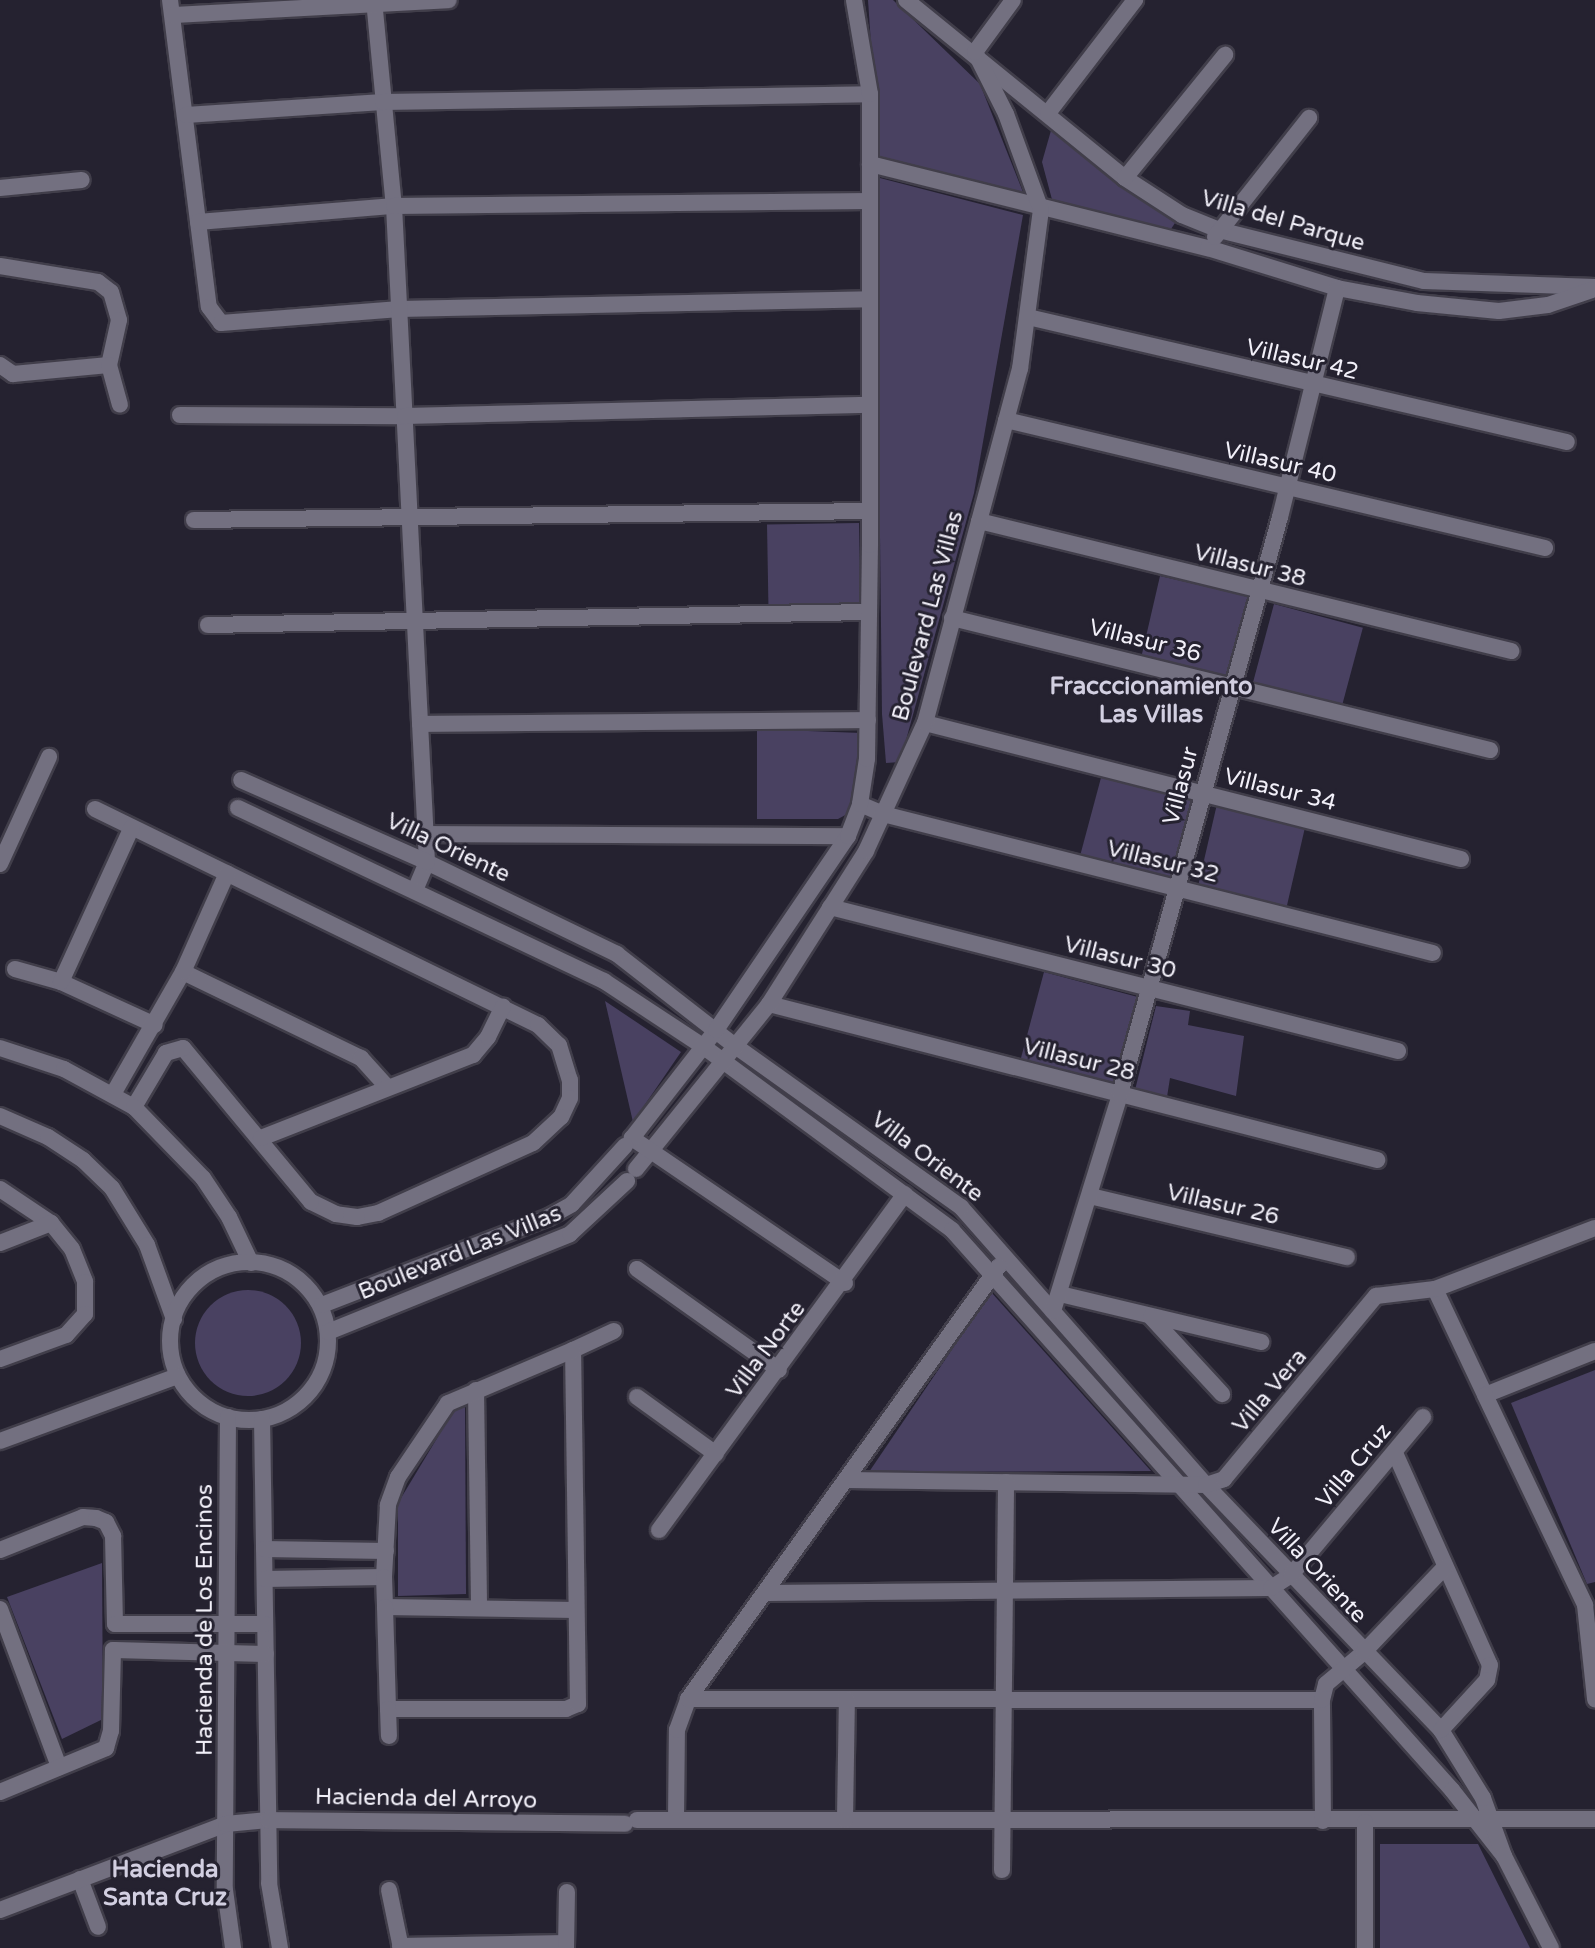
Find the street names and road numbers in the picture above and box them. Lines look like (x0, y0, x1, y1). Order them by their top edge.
street label: Villa del Parque (1198, 184, 1368, 258)
street label: Villasur 42 (1243, 334, 1361, 386)
street label: Villasur 40 (1221, 437, 1339, 489)
street label: Boulevard Las Villas (887, 508, 969, 724)
street label: Villasur 38 (1191, 539, 1309, 593)
street label: Villasur 36 (1086, 614, 1204, 668)
street label: Villasur (1157, 744, 1205, 828)
street label: Villasur 34 (1221, 763, 1339, 817)
street label: Villa Oriente (382, 807, 514, 889)
street label: Villasur 32 (1104, 835, 1222, 889)
street label: Villasur 30 (1061, 931, 1179, 985)
street label: Villasur 28 (1020, 1033, 1138, 1087)
street label: Villa Oriente (865, 1106, 989, 1208)
street label: Villasur 26 (1164, 1179, 1282, 1231)
street label: Boulevard Las Villas (354, 1200, 566, 1306)
street label: Villa Norte (721, 1296, 811, 1404)
street label: Villa Vera (1227, 1343, 1313, 1439)
street label: Villa Cruz (1311, 1418, 1397, 1514)
street label: Hacienda de Los Encinos (191, 1484, 219, 1756)
street label: Villa Oriente (1261, 1513, 1373, 1629)
street label: Hacienda del Arroyo (315, 1783, 537, 1815)

